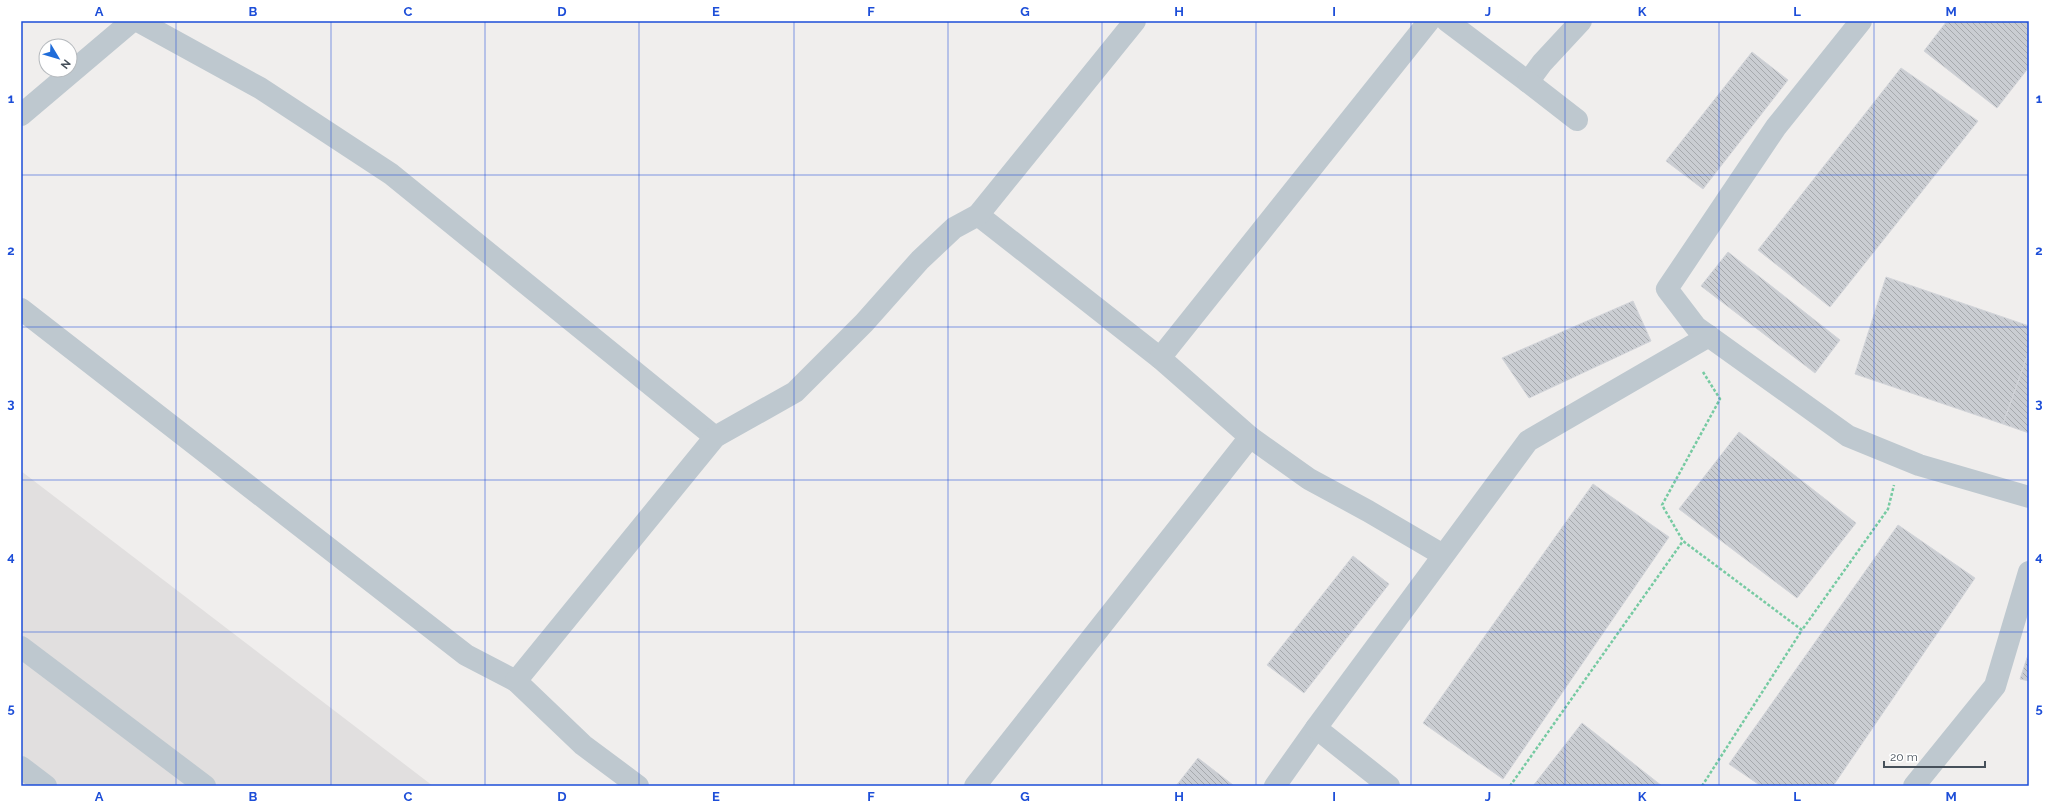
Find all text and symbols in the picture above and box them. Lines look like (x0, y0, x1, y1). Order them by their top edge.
text: A (95, 4, 104, 19)
text: B (249, 4, 258, 19)
text: C (404, 4, 413, 19)
text: D (557, 4, 567, 19)
text: E (712, 4, 720, 19)
text: F (867, 4, 875, 19)
text: G (1020, 4, 1030, 19)
text: H (1174, 4, 1184, 19)
text: I (1332, 4, 1336, 19)
text: J (1485, 4, 1491, 19)
text: K (1638, 4, 1647, 19)
text: L (1793, 4, 1801, 19)
text: M (1945, 4, 1957, 19)
north arrow (38, 38, 78, 78)
text: N (58, 57, 73, 71)
text: 1 (8, 91, 15, 106)
text: 1 (2036, 91, 2043, 106)
text: 2 (7, 243, 15, 258)
text: 2 (2035, 243, 2043, 258)
text: 3 (7, 396, 15, 411)
text: 3 (2035, 396, 2043, 411)
text: 4 (7, 549, 15, 564)
text: 4 (2035, 549, 2043, 564)
text: 5 (7, 701, 15, 716)
text: 5 (2035, 701, 2043, 716)
scale bar (1884, 743, 1985, 769)
text: 20 m (1890, 750, 1918, 764)
text: A (95, 789, 104, 804)
text: B (249, 789, 258, 804)
text: C (404, 789, 413, 804)
text: D (557, 789, 567, 804)
text: E (712, 789, 720, 804)
text: F (867, 789, 875, 804)
text: G (1020, 789, 1030, 804)
text: H (1174, 789, 1184, 804)
text: I (1332, 789, 1336, 804)
text: J (1485, 789, 1491, 804)
text: K (1638, 789, 1647, 804)
text: L (1793, 789, 1801, 804)
text: M (1945, 789, 1957, 804)

